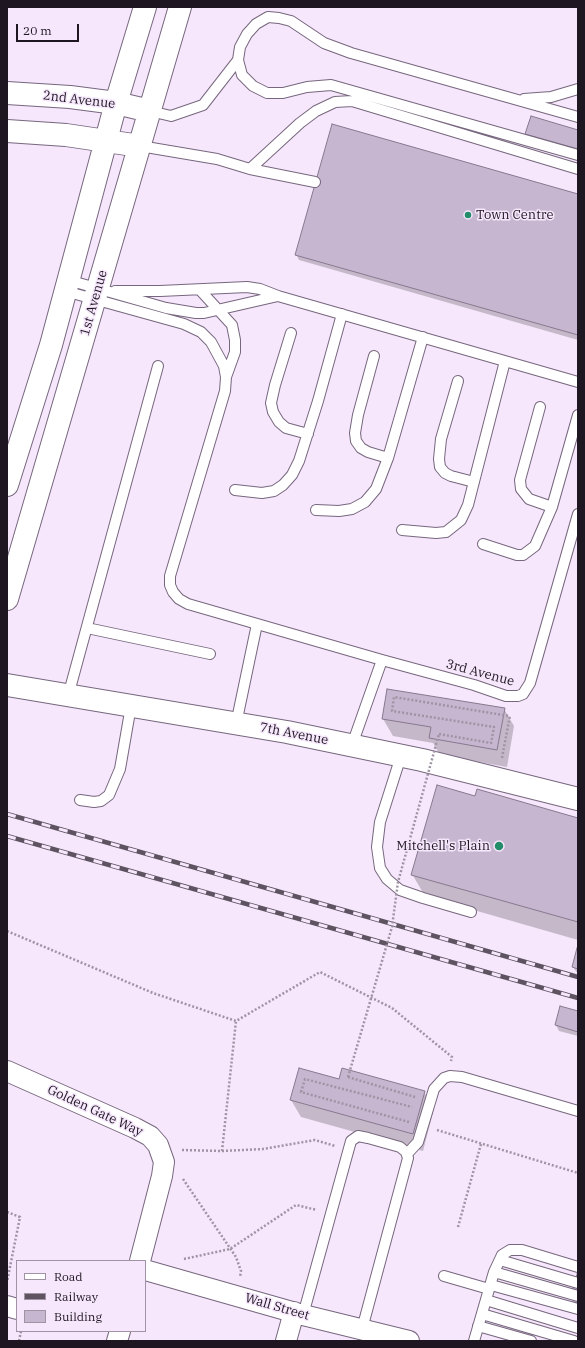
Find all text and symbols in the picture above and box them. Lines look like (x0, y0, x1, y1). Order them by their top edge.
scale bar (18, 16, 81, 42)
text: 20 m (23, 23, 52, 38)
street label: 2nd Avenue (42, 88, 116, 112)
place label: Town Centre (476, 207, 553, 223)
marker: Town Centre (463, 210, 473, 220)
street label: 1st Avenue (77, 268, 111, 338)
street label: 3rd Avenue (444, 656, 516, 690)
street label: 7th Avenue (259, 720, 329, 748)
place label: Mitchell's Plain (396, 838, 490, 854)
marker: Mitchell's Plain (493, 840, 505, 852)
street label: Golden Gate Way (45, 1082, 145, 1140)
legend (16, 1260, 146, 1332)
text: Road (54, 1269, 83, 1284)
text: Railway (54, 1289, 98, 1304)
street label: Wall Street (243, 1290, 311, 1324)
text: Building (54, 1309, 102, 1324)

